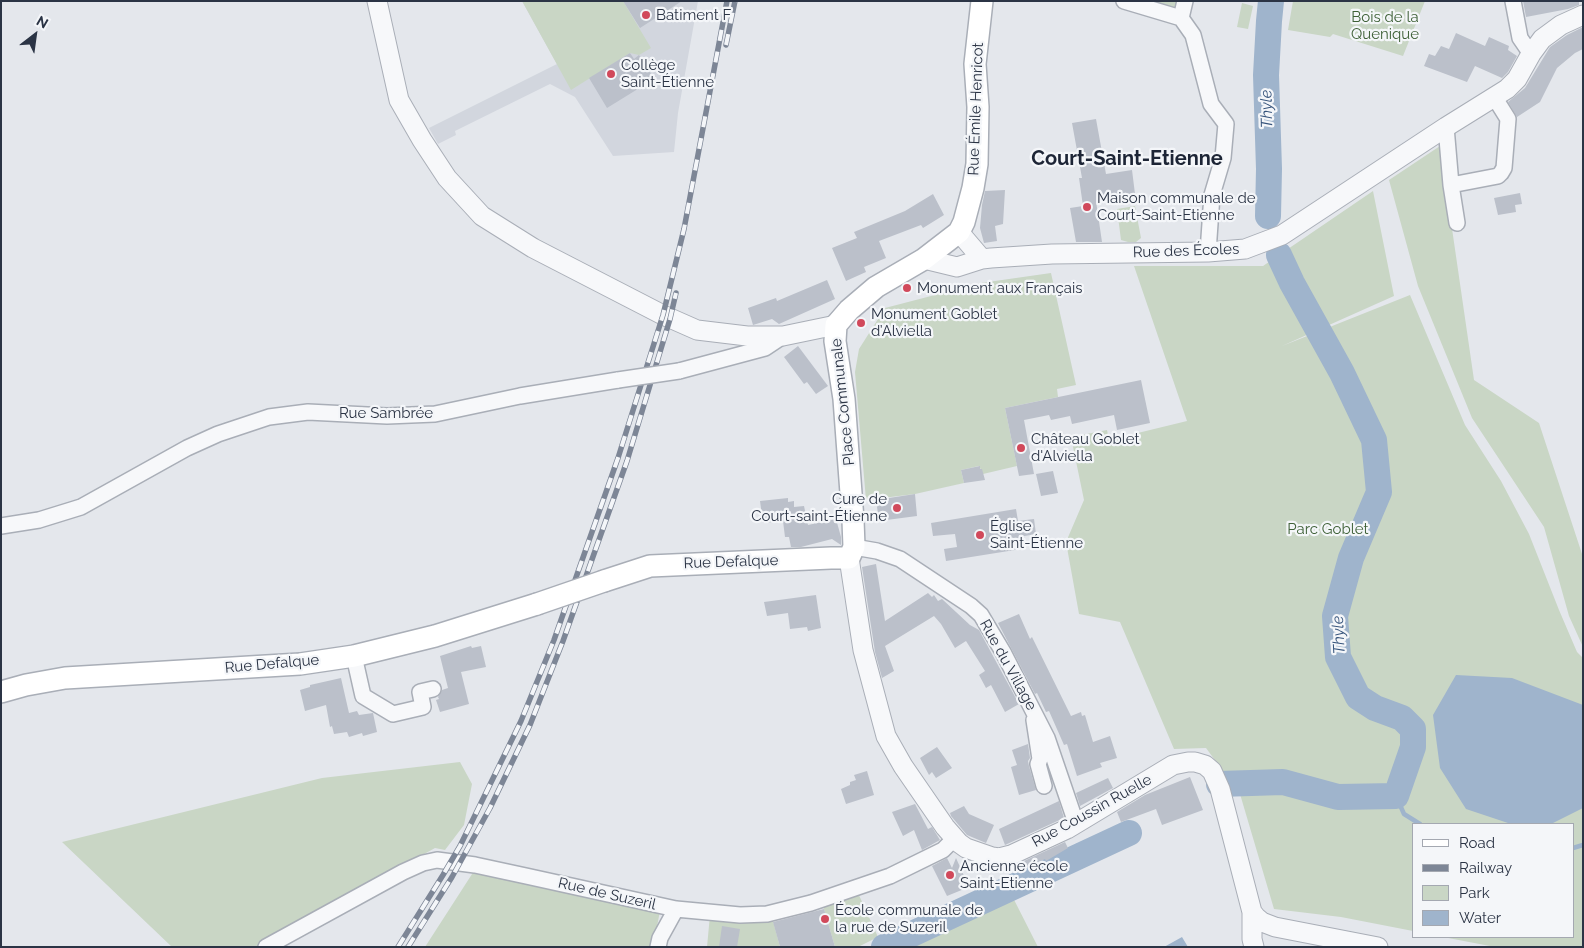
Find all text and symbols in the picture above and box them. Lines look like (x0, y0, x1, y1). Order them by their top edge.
place label: Batiment F (656, 6, 731, 24)
park label: Bois de la Quenique (1351, 8, 1419, 43)
marker: Batiment F (640, 9, 652, 21)
north arrow (10, 10, 60, 60)
text: N (34, 12, 51, 32)
street label: Rue Émile Henricot (965, 42, 987, 176)
place label: Collège Saint-Étienne (621, 56, 714, 91)
marker: Collège Saint-Étienne (605, 68, 617, 80)
water label: Thyle (1257, 90, 1277, 128)
district label: Court-Saint-Etienne (1031, 147, 1223, 171)
place label: Maison communale de Court-Saint-Etienne (1097, 189, 1256, 224)
marker: Maison communale de Court-Saint-Etienne (1081, 201, 1093, 213)
street label: Rue des Écoles (1132, 240, 1240, 262)
place label: Monument aux Français (917, 279, 1083, 297)
marker: Monument aux Français (901, 282, 913, 294)
place label: Monument Goblet d’Alviella (871, 305, 997, 340)
marker: Monument Goblet d’Alviella (855, 317, 867, 329)
street label: Place Communale (827, 337, 859, 467)
street label: Rue Sambrée (339, 404, 433, 422)
place label: Château Goblet d'Alviella (1031, 430, 1140, 465)
marker: Château Goblet d'Alviella (1015, 442, 1027, 454)
place label: Cure de Court-saint-Étienne (751, 490, 887, 525)
marker: Cure de Court-saint-Étienne (891, 502, 903, 514)
place label: Église Saint-Étienne (990, 517, 1083, 552)
park label: Parc Goblet (1287, 520, 1369, 538)
marker: Église Saint-Étienne (974, 529, 986, 541)
street label: Rue Defalque (683, 551, 779, 573)
water label: Thyle (1328, 615, 1350, 655)
street label: Rue du Village (976, 616, 1040, 714)
street label: Rue Defalque (224, 651, 320, 677)
street label: Rue Coussin Ruelle (1029, 771, 1155, 851)
legend (1412, 823, 1574, 938)
text: Road (1459, 834, 1495, 852)
place label: Ancienne école Saint-Etienne (960, 857, 1068, 892)
text: Railway (1459, 859, 1512, 877)
marker: Ancienne école Saint-Etienne (944, 869, 956, 881)
street label: Rue de Suzeril (556, 874, 658, 914)
text: Park (1459, 884, 1490, 902)
place label: École communale de la rue de Suzeril (835, 901, 983, 936)
text: Water (1459, 909, 1501, 927)
marker: École communale de la rue de Suzeril (819, 913, 831, 925)

